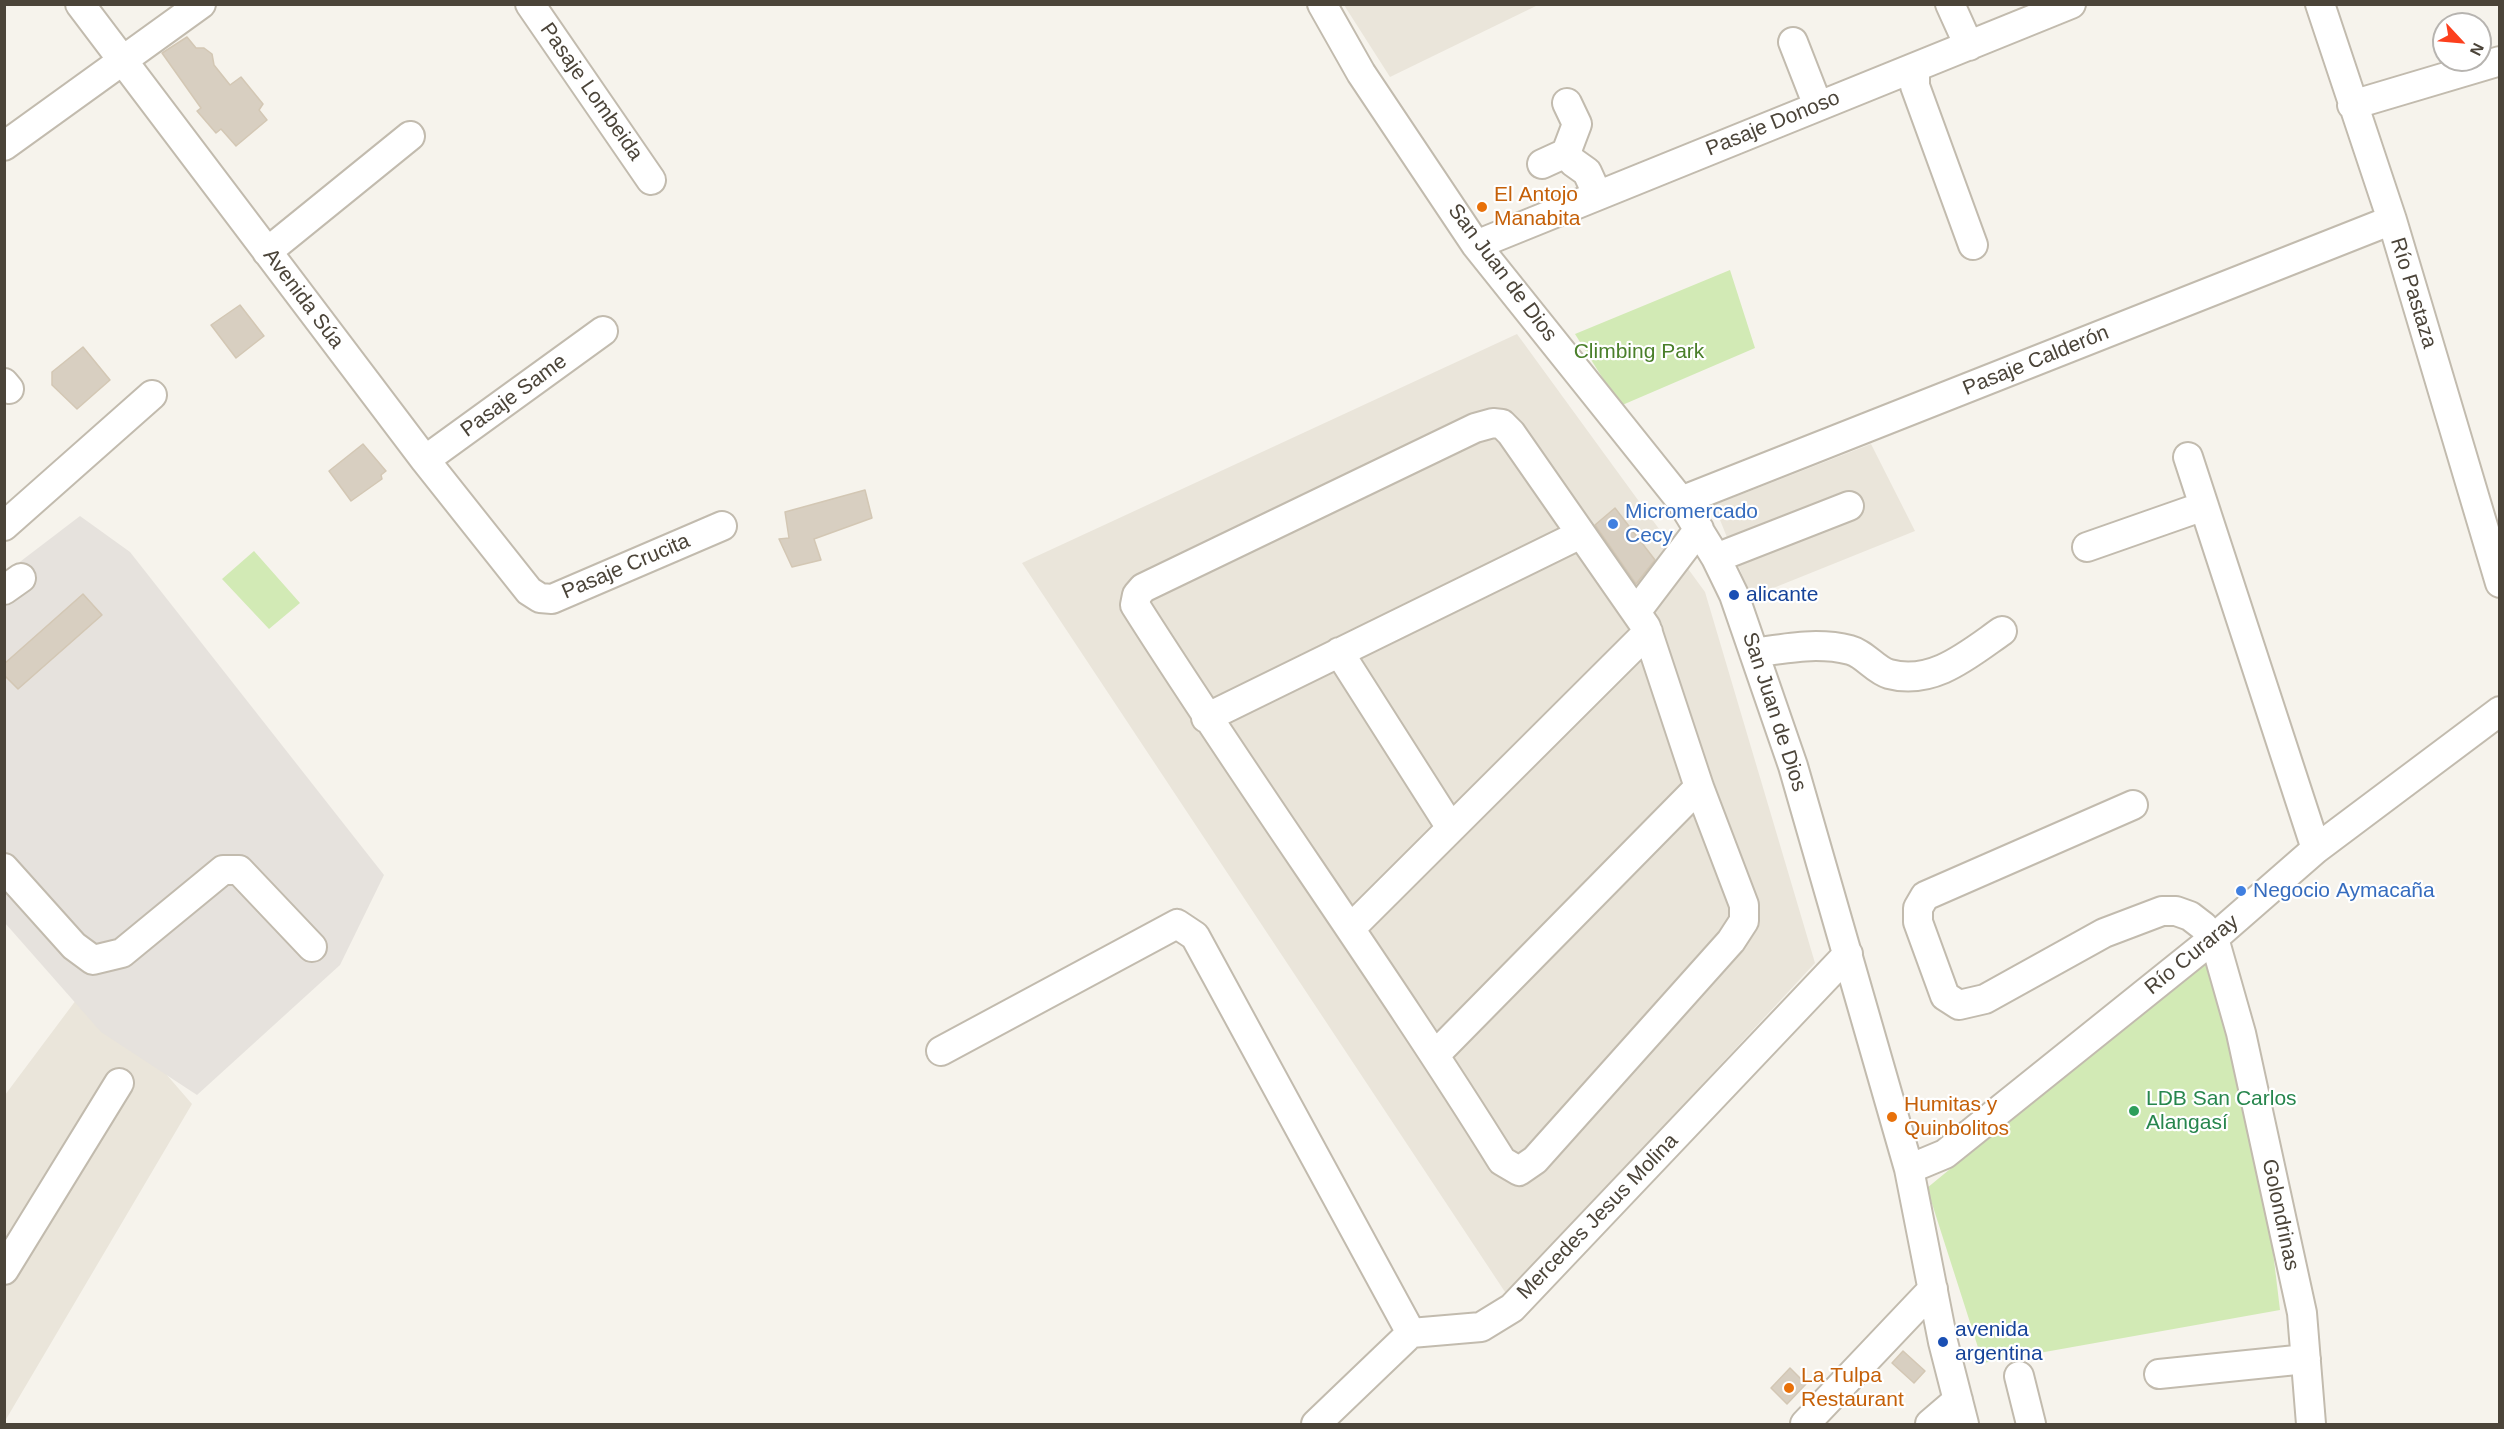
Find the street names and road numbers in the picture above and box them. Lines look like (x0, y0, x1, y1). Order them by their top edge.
street label: Pasaje Lombeida (534, 18, 648, 166)
street label: Pasaje Donoso (1702, 86, 1844, 162)
street label: San Juan de Dios (1442, 199, 1562, 347)
street label: Río Pastaza (2384, 235, 2442, 351)
street label: Avenida Súa (257, 244, 349, 354)
street label: Pasaje Calderón (1959, 320, 2113, 402)
street label: Pasaje Same (456, 349, 572, 443)
street label: Pasaje Crucita (558, 529, 694, 605)
street label: San Juan de Dios (1736, 629, 1812, 795)
street label: Río Curaray (2140, 910, 2244, 1000)
street label: Mercedes Jesus Molina (1512, 1129, 1684, 1305)
street label: Golondrinas (2256, 1157, 2304, 1273)

